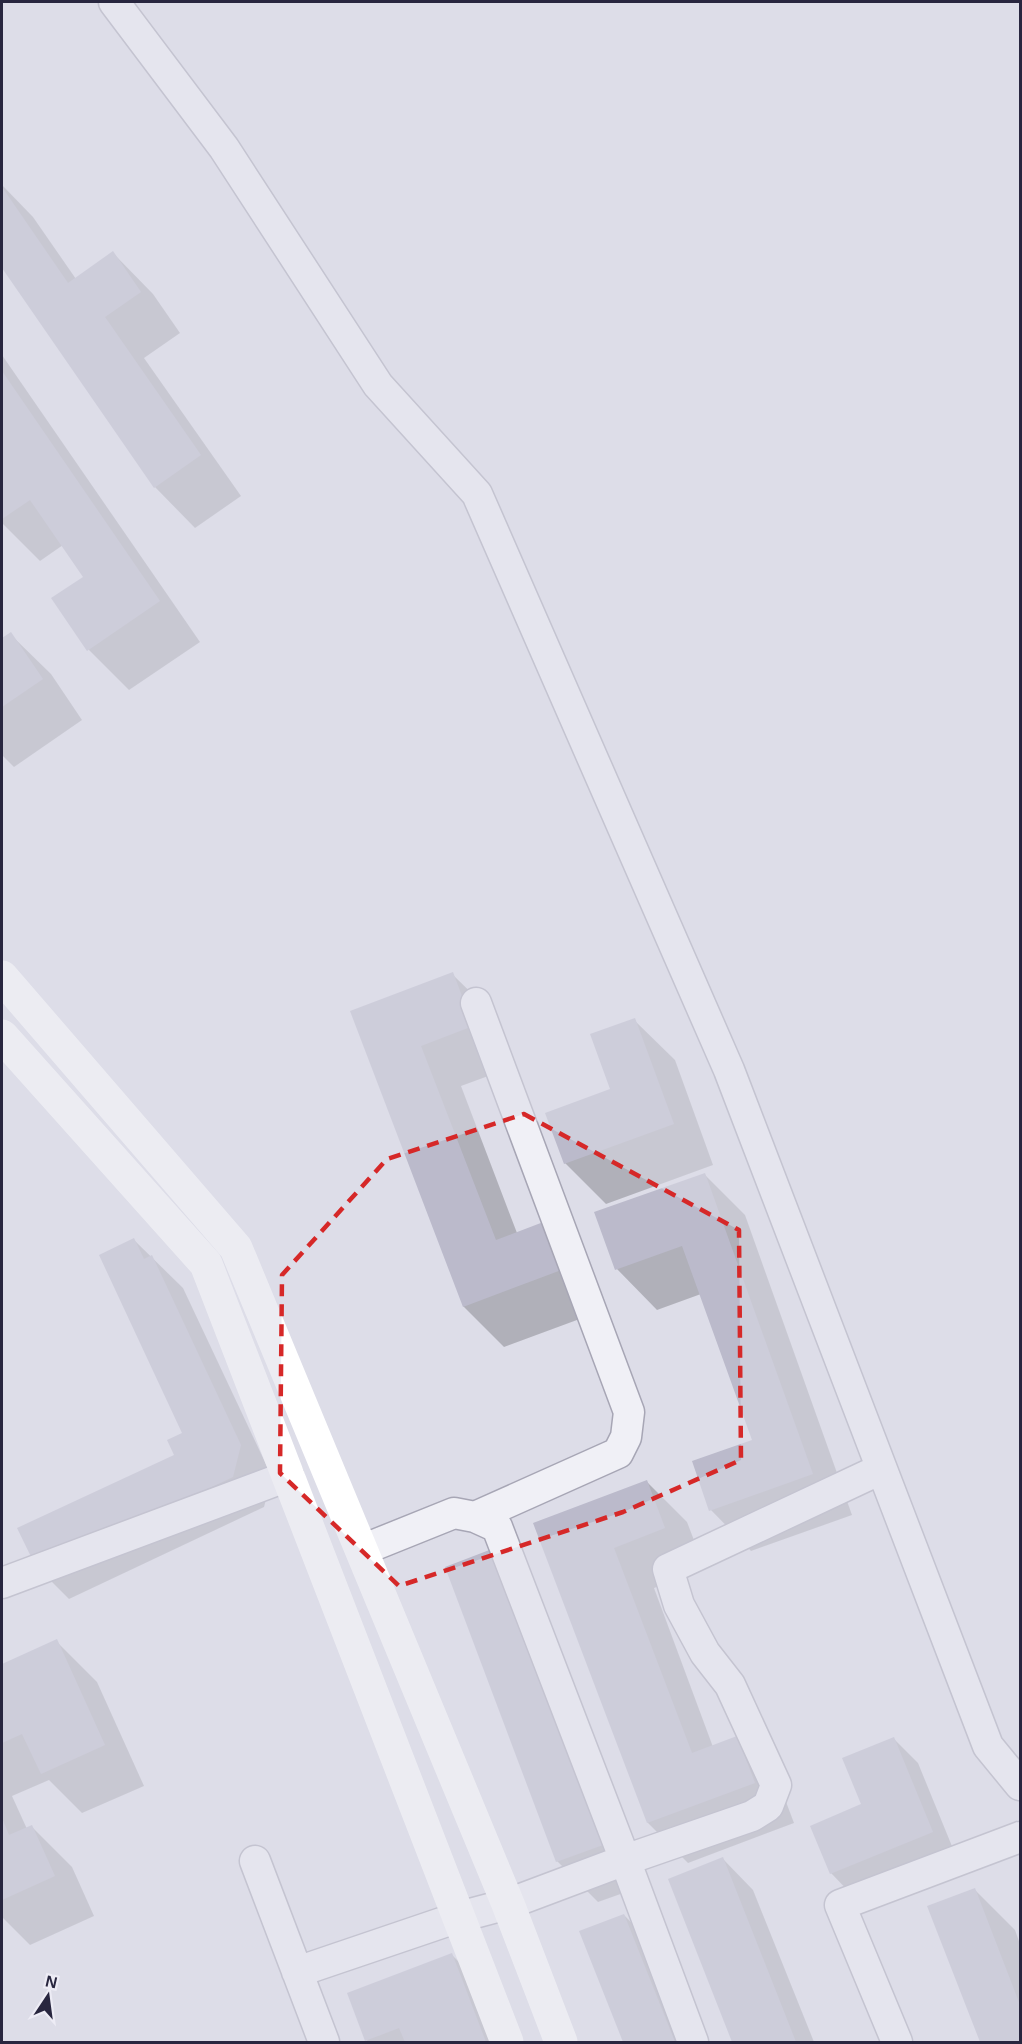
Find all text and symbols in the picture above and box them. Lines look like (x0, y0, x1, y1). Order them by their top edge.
north arrow (18, 1966, 78, 2026)
text: N (44, 1972, 59, 1991)

